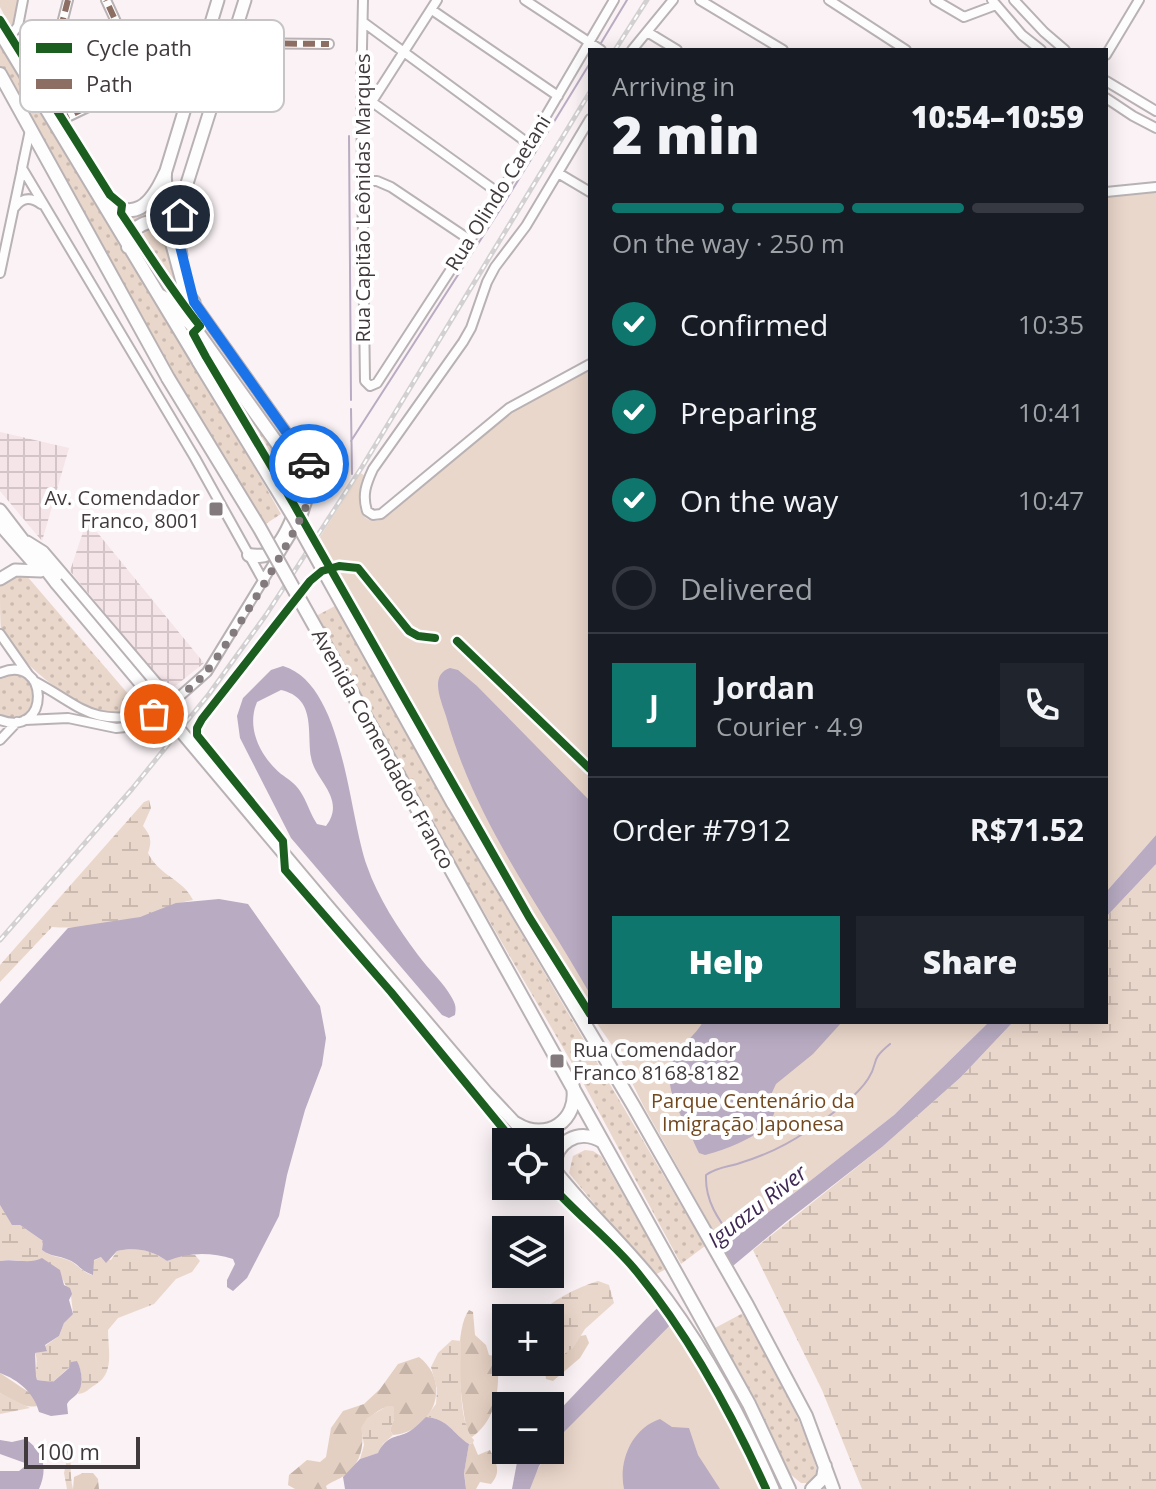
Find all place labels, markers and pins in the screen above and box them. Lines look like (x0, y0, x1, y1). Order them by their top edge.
pin (146, 181, 214, 249)
place label: Av. Comendador Franco, 8001 (44, 484, 200, 534)
marker: Av. Comendador Franco, 8001 (207, 500, 225, 518)
pin (120, 680, 188, 748)
place label: Rua Comendador Franco 8168-8182 (573, 1036, 740, 1086)
marker: Rua Comendador Franco 8168-8182 (548, 1052, 566, 1070)

